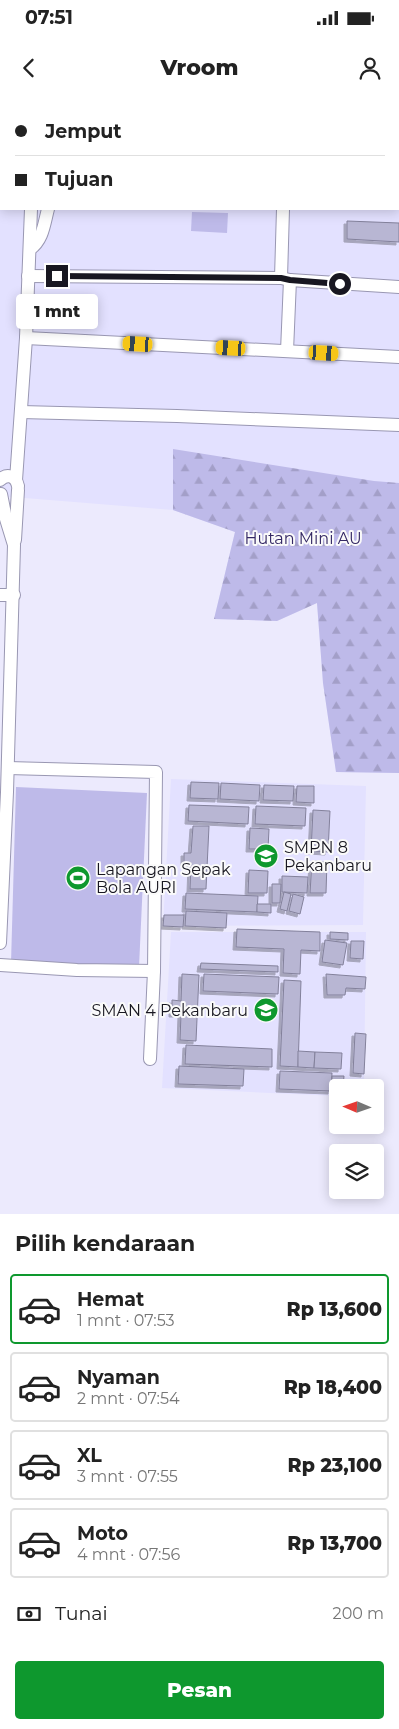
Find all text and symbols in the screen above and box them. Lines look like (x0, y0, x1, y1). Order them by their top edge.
text: 07:51 (25, 6, 73, 29)
icon: back (15, 54, 43, 82)
text: Vroom (161, 54, 238, 81)
icon: person (356, 54, 384, 82)
text: Jemput (45, 120, 122, 143)
text: Tujuan (45, 168, 113, 191)
route end (46, 265, 68, 287)
route start (329, 273, 351, 295)
callout: 1 mnt (16, 294, 98, 328)
text: 1 mnt (34, 302, 80, 321)
car (122, 336, 153, 352)
car (215, 340, 246, 356)
car (308, 345, 339, 361)
park label: Hutan Mini AU (244, 529, 362, 548)
place label: SMPN 8 Pekanbaru (284, 838, 372, 875)
school or university icon: SMPN 8 Pekanbaru (253, 843, 279, 869)
place label: Lapangan Sepak Bola AURI (96, 860, 231, 897)
sports icon: Lapangan Sepak Bola AURI (65, 865, 91, 891)
school or university icon: SMAN 4 Pekanbaru (253, 997, 279, 1023)
place label: SMAN 4 Pekanbaru (91, 1001, 248, 1020)
north arrow (329, 1079, 384, 1134)
map controls (329, 1079, 384, 1199)
button: layers (329, 1144, 384, 1199)
text: Pilih kendaraan (15, 1230, 195, 1257)
icon: car (17, 1287, 62, 1332)
text: Hemat (77, 1288, 144, 1311)
text: Rp 13,600 (287, 1298, 382, 1321)
text: 1 mnt · 07:53 (77, 1311, 175, 1330)
icon: car (17, 1365, 62, 1410)
text: Nyaman (77, 1366, 160, 1389)
text: Rp 18,400 (284, 1376, 382, 1399)
text: 2 mnt · 07:54 (77, 1389, 180, 1408)
icon: car (17, 1443, 62, 1488)
text: XL (77, 1444, 102, 1467)
text: Rp 23,100 (288, 1454, 382, 1477)
text: 3 mnt · 07:55 (77, 1467, 178, 1486)
icon: car (17, 1521, 62, 1566)
text: Moto (77, 1522, 128, 1545)
text: Rp 13,700 (287, 1532, 382, 1555)
text: 4 mnt · 07:56 (77, 1545, 180, 1564)
icon: cash (15, 1600, 43, 1628)
text: Tunai (55, 1602, 108, 1625)
text: 200 m (333, 1604, 384, 1623)
button: Pesan (15, 1661, 384, 1719)

